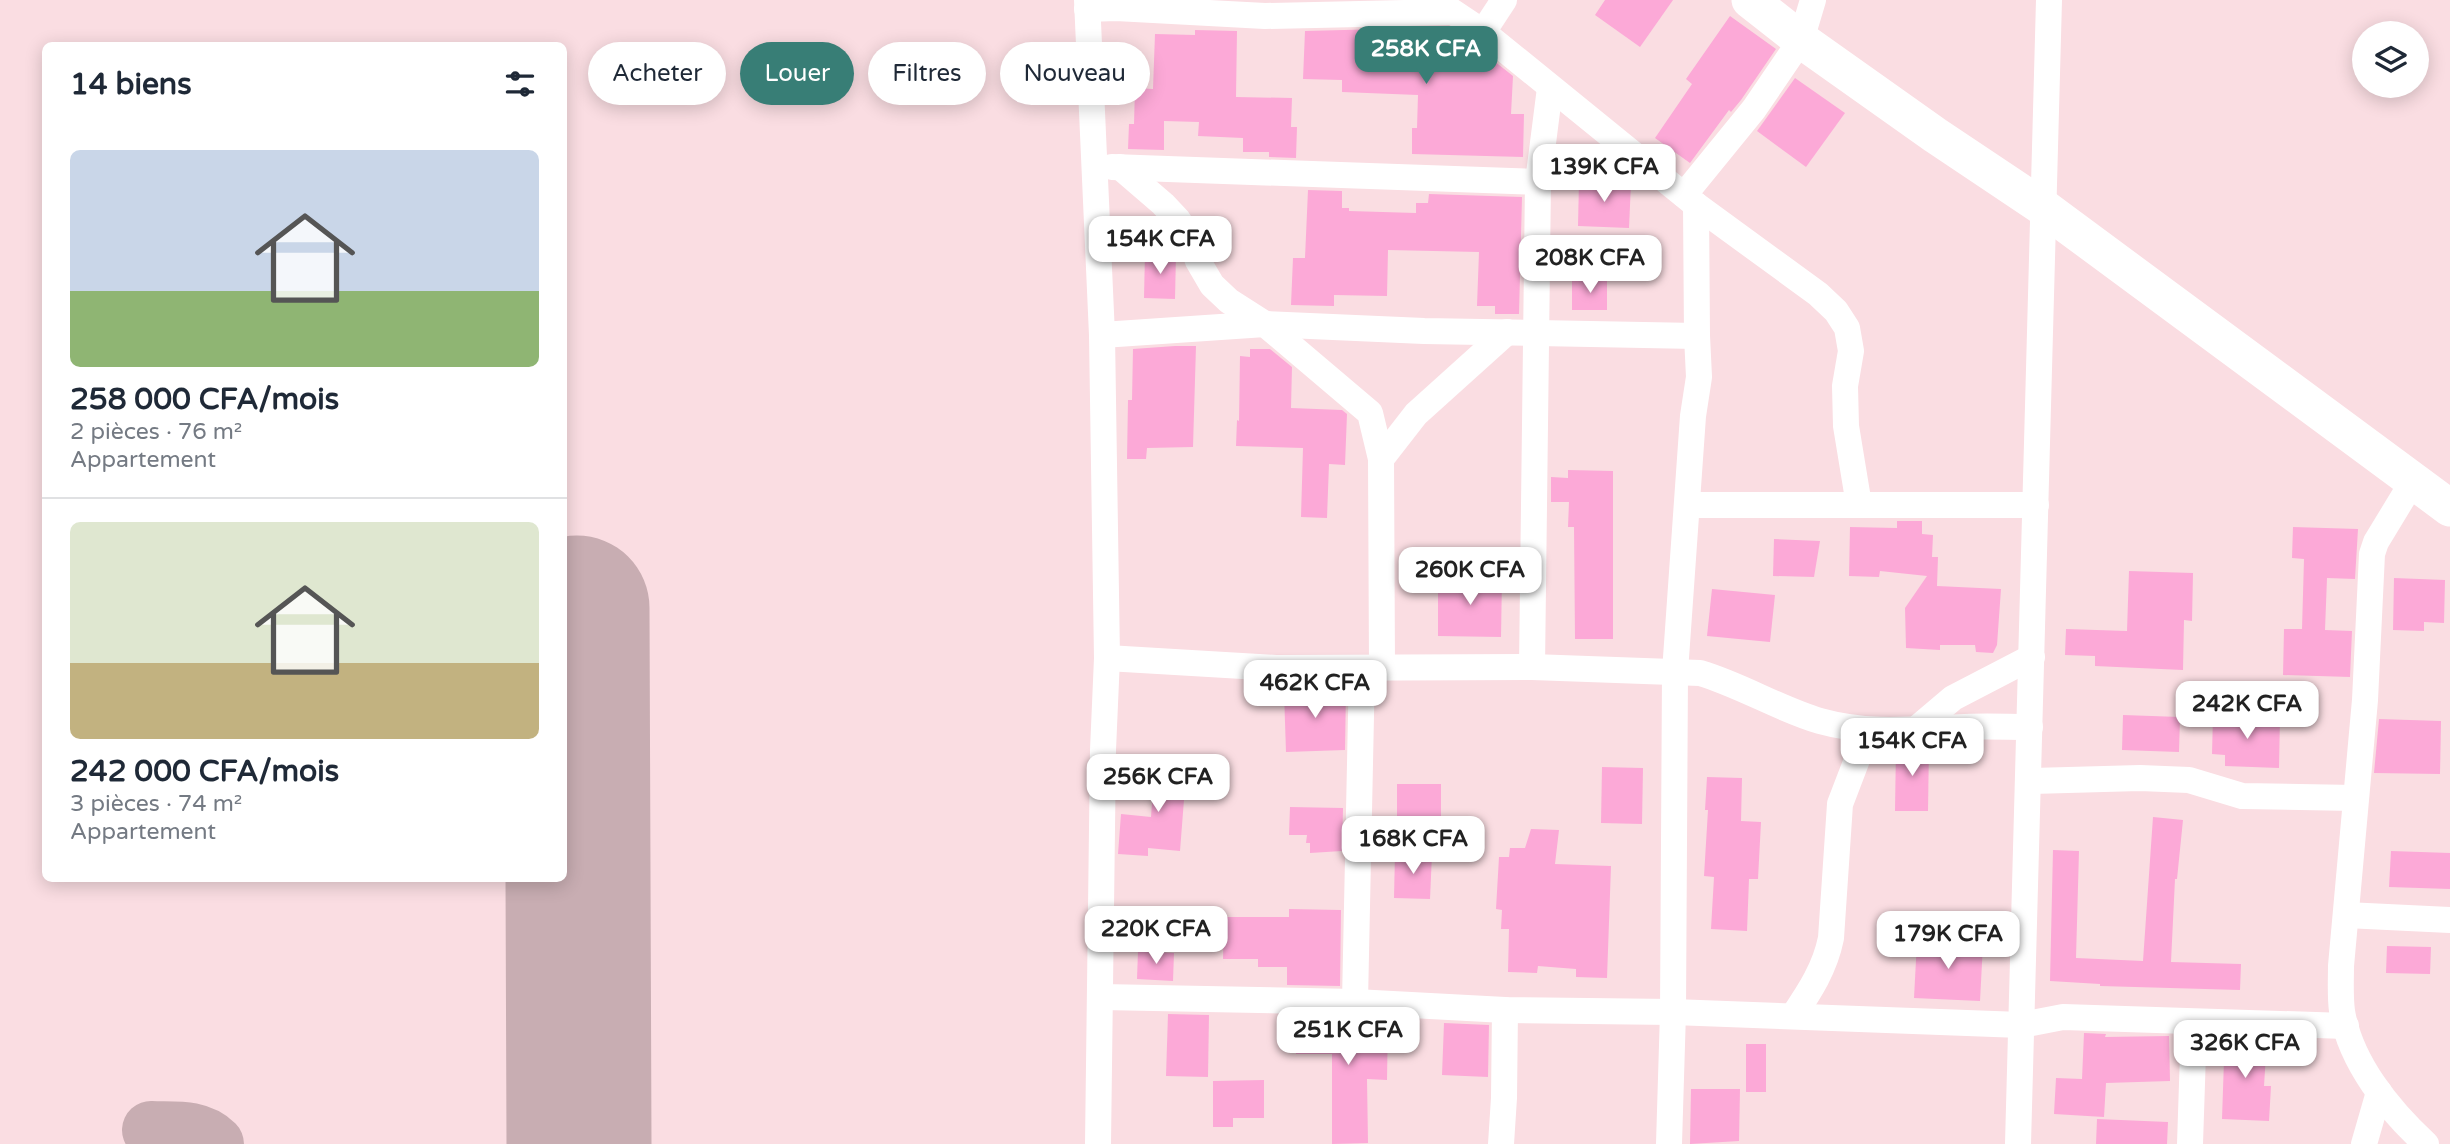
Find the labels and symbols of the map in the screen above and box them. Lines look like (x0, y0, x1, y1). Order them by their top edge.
pin: 258K CFA (1354, 27, 1498, 86)
pin: 139K CFA (1532, 144, 1676, 204)
pin: 154K CFA (1088, 216, 1232, 276)
pin: 208K CFA (1518, 236, 1662, 295)
pin: 260K CFA (1398, 548, 1542, 607)
pin: 462K CFA (1243, 660, 1387, 720)
pin: 242K CFA (2175, 682, 2319, 741)
pin: 154K CFA (1840, 718, 1984, 778)
pin: 256K CFA (1086, 754, 1230, 814)
pin: 168K CFA (1341, 816, 1485, 876)
pin: 220K CFA (1084, 906, 1228, 966)
pin: 179K CFA (1876, 912, 2020, 971)
pin: 251K CFA (1276, 1007, 1420, 1067)
pin: 326K CFA (2173, 1020, 2317, 1080)

